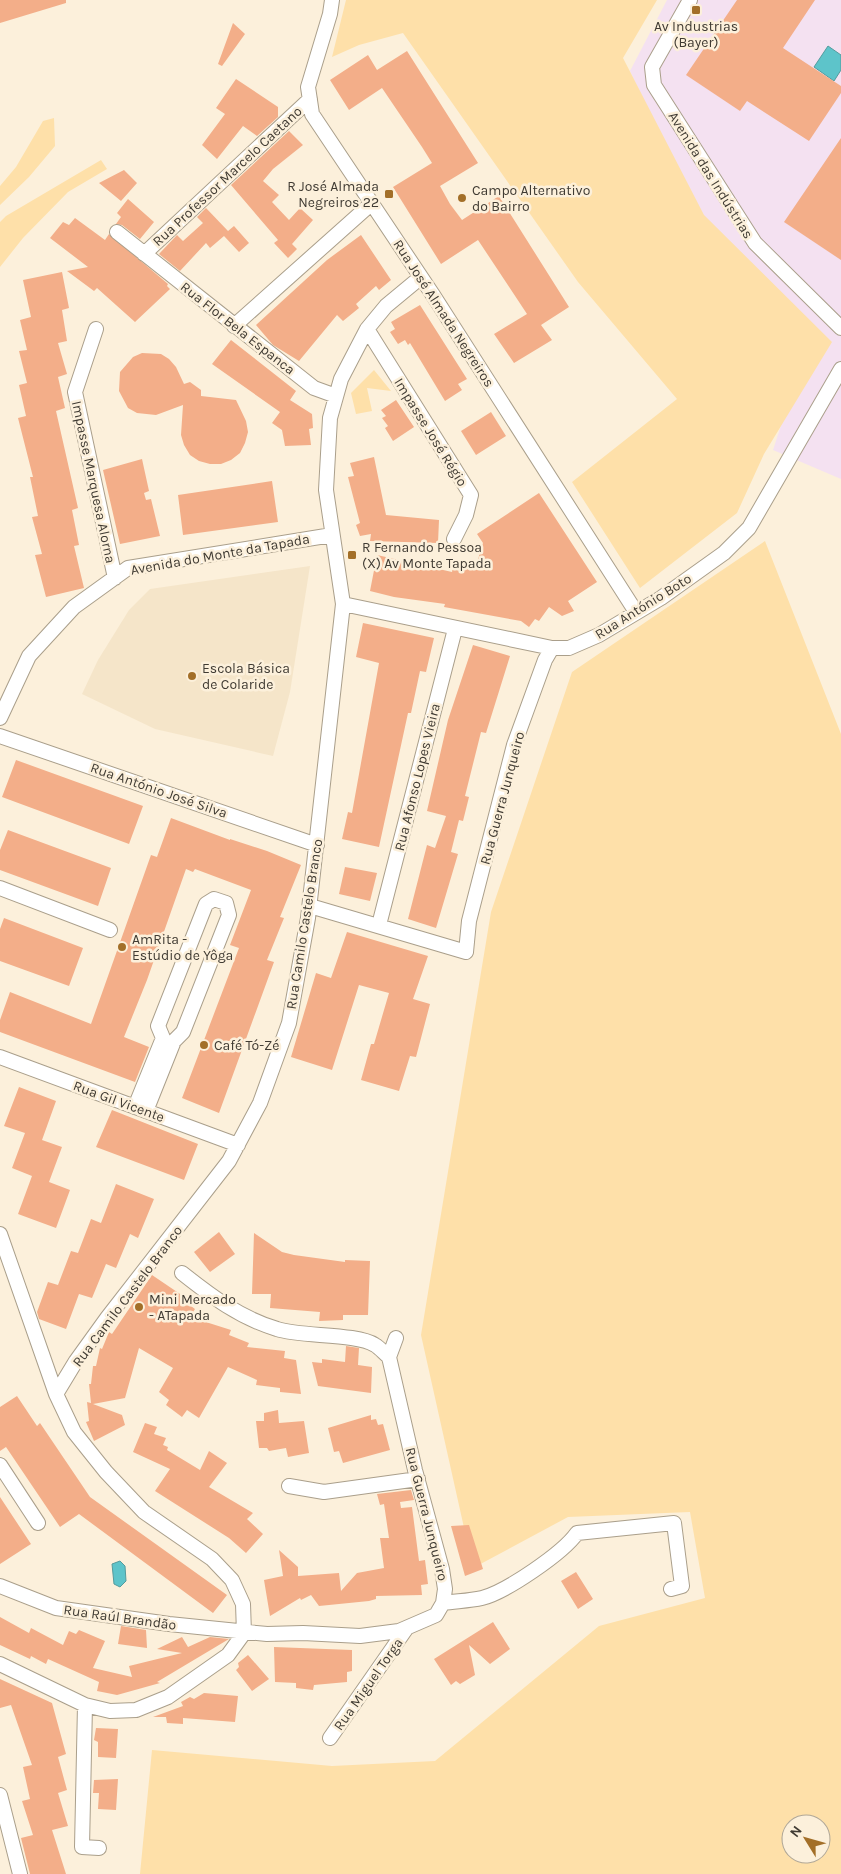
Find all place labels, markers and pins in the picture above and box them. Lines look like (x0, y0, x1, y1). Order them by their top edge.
marker: Av Industrias (Bayer) (690, 4, 702, 16)
place label: Av Industrias (Bayer) (654, 18, 738, 51)
place label: R José Almada Negreiros 22 (287, 178, 379, 211)
place label: Campo Alternativo do Bairro (472, 182, 590, 215)
marker: R José Almada Negreiros 22 (383, 188, 395, 200)
marker: Campo Alternativo do Bairro (456, 192, 468, 204)
place label: R Fernando Pessoa (X) Av Monte Tapada (362, 539, 491, 572)
marker: R Fernando Pessoa (X) Av Monte Tapada (346, 549, 358, 561)
place label: Escola Básica de Colaride (202, 660, 290, 693)
marker: Escola Básica de Colaride (186, 670, 198, 682)
place label: AmRita - Estúdio de Yôga (132, 931, 233, 964)
marker: AmRita - Estúdio de Yôga (116, 941, 128, 953)
place label: Café Tó-Zé (214, 1037, 280, 1054)
marker: Café Tó-Zé (198, 1039, 210, 1051)
place label: Mini Mercado - ATapada (149, 1291, 236, 1324)
marker: Mini Mercado - ATapada (133, 1301, 145, 1313)

